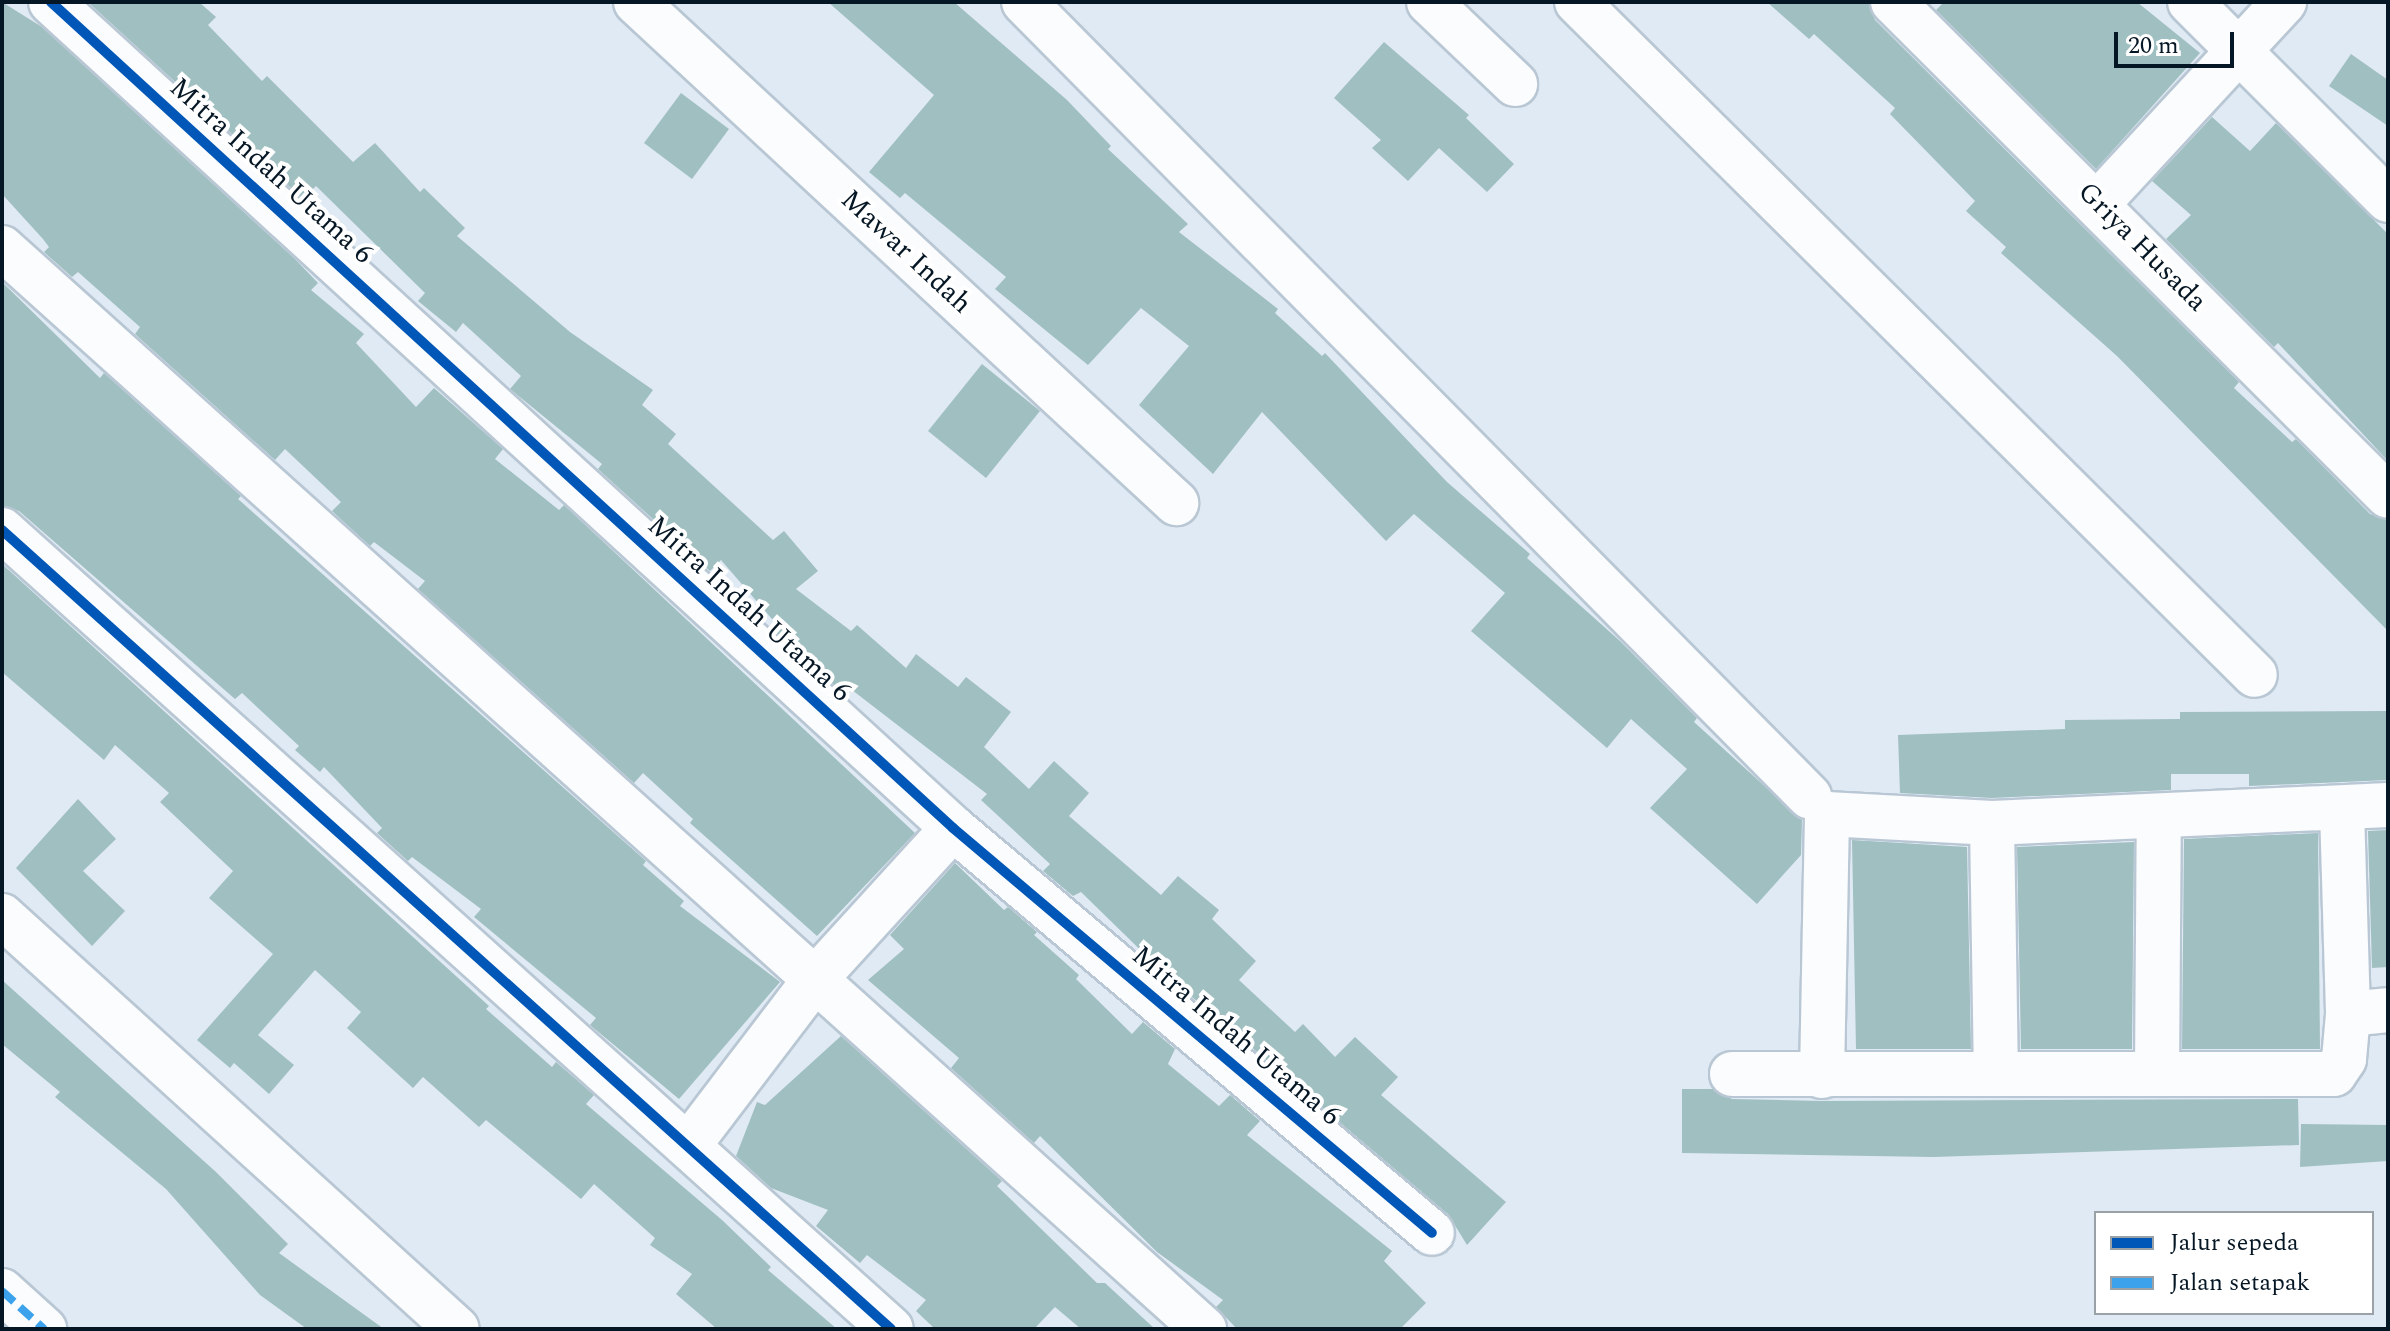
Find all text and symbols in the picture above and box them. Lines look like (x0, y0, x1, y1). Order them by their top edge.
scale bar (2118, 16, 2238, 66)
text: 20 m (2128, 28, 2179, 64)
street label: Mitra Indah Utama 6 (162, 71, 380, 271)
street label: Griya Husada (2070, 175, 2214, 319)
street label: Mawar Indah (834, 183, 978, 321)
street label: Mitra Indah Utama 6 (640, 509, 858, 709)
street label: Mitra Indah Utama 6 (1125, 939, 1347, 1133)
legend (2094, 1211, 2374, 1315)
text: Jalur sepeda (2170, 1225, 2299, 1261)
text: Jalan setapak (2170, 1265, 2310, 1301)

